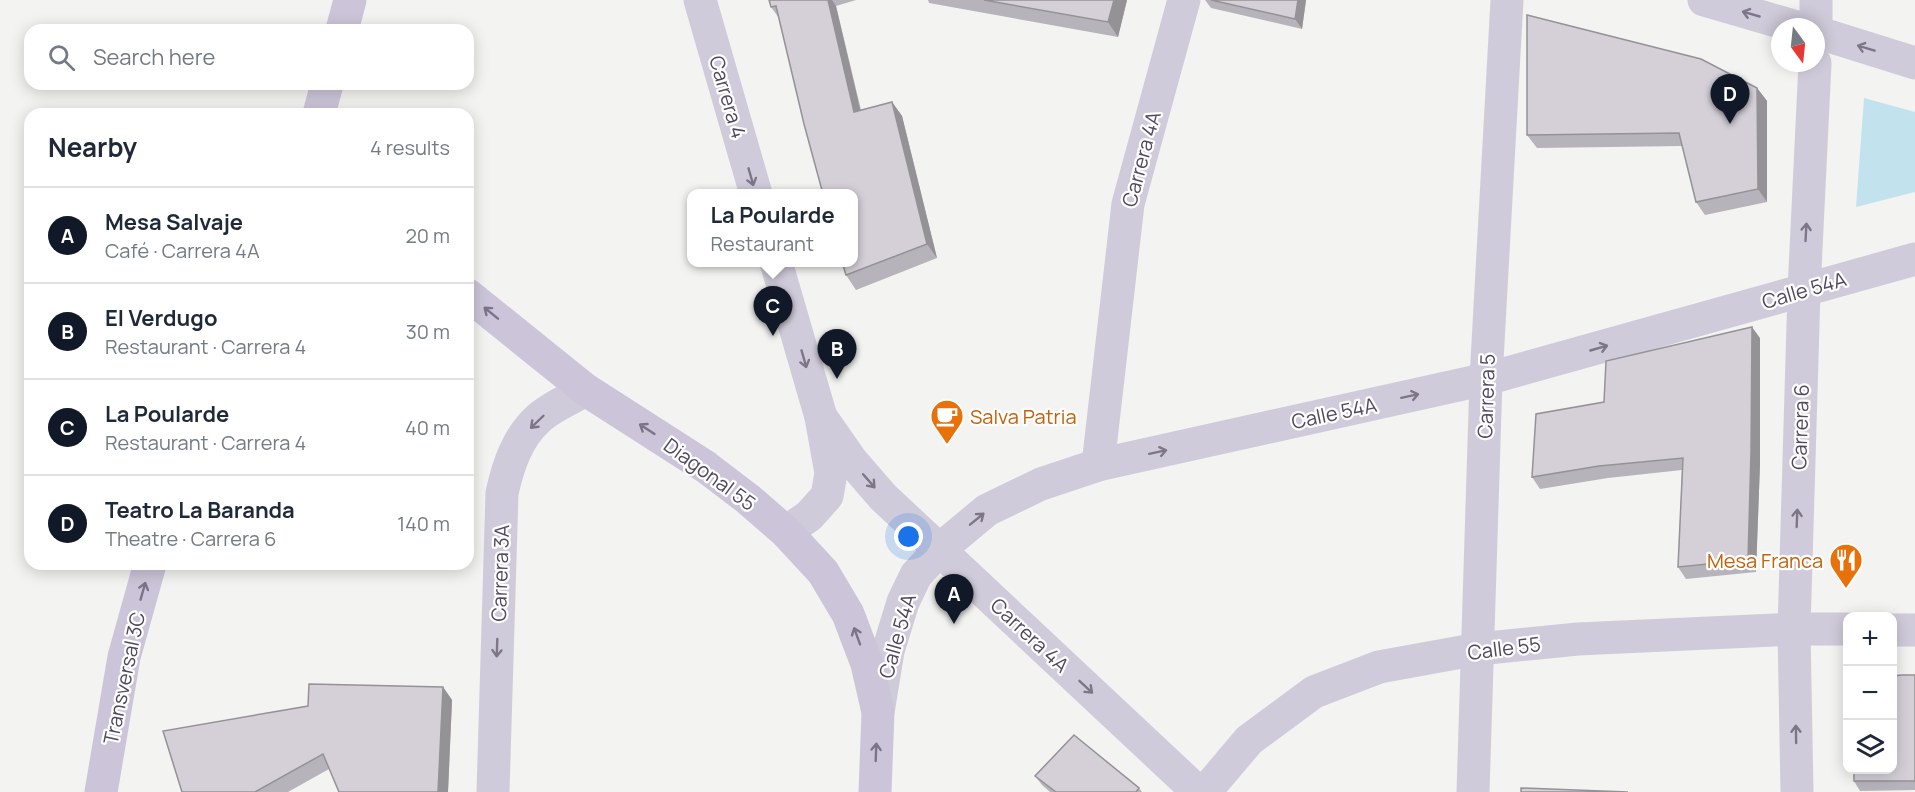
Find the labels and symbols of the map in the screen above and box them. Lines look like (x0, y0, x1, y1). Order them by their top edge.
one-way arrow (1742, 7, 1761, 19)
north arrow (1771, 18, 1825, 72)
one-way arrow (1856, 41, 1875, 52)
street label: Carrera 4 (703, 52, 753, 142)
pin: D (1710, 74, 1750, 124)
street label: Carrera 4A (1115, 108, 1167, 210)
one-way arrow (746, 167, 757, 186)
one-way arrow (1801, 223, 1812, 243)
street label: Calle 54A (1759, 265, 1850, 315)
pin: C (754, 286, 792, 336)
one-way arrow (484, 306, 499, 320)
pin: B (818, 330, 856, 379)
one-way arrow (1589, 342, 1608, 353)
one-way arrow (799, 349, 810, 368)
street label: Carrera 5 (1471, 353, 1501, 439)
street label: Carrera 6 (1785, 384, 1815, 470)
one-way arrow (1400, 390, 1420, 401)
street label: Calle 54A (1289, 391, 1380, 435)
cafe icon: Salva Patria (929, 398, 965, 445)
place label: Salva Patria (970, 403, 1077, 430)
one-way arrow (530, 414, 545, 429)
one-way arrow (639, 423, 656, 435)
street label: Diagonal 55 (659, 431, 761, 517)
one-way arrow (1149, 445, 1168, 457)
one-way arrow (862, 473, 875, 489)
one-way arrow (1792, 508, 1803, 528)
one-way arrow (969, 512, 985, 525)
your location (894, 522, 923, 551)
street label: Carrera 3A (485, 524, 515, 622)
restaurant icon: Mesa Franca (1828, 542, 1864, 589)
place label: Mesa Franca (1707, 547, 1823, 574)
pin: A (934, 574, 974, 624)
one-way arrow (137, 582, 149, 601)
street label: Calle 54A (872, 590, 922, 681)
street label: Carrera 4A (985, 592, 1075, 678)
street label: Transversal 3C (97, 609, 151, 747)
one-way arrow (850, 627, 861, 646)
street label: Calle 55 (1466, 630, 1542, 666)
one-way arrow (492, 638, 503, 658)
one-way arrow (1078, 680, 1093, 694)
one-way arrow (1791, 724, 1802, 744)
one-way arrow (871, 743, 882, 763)

